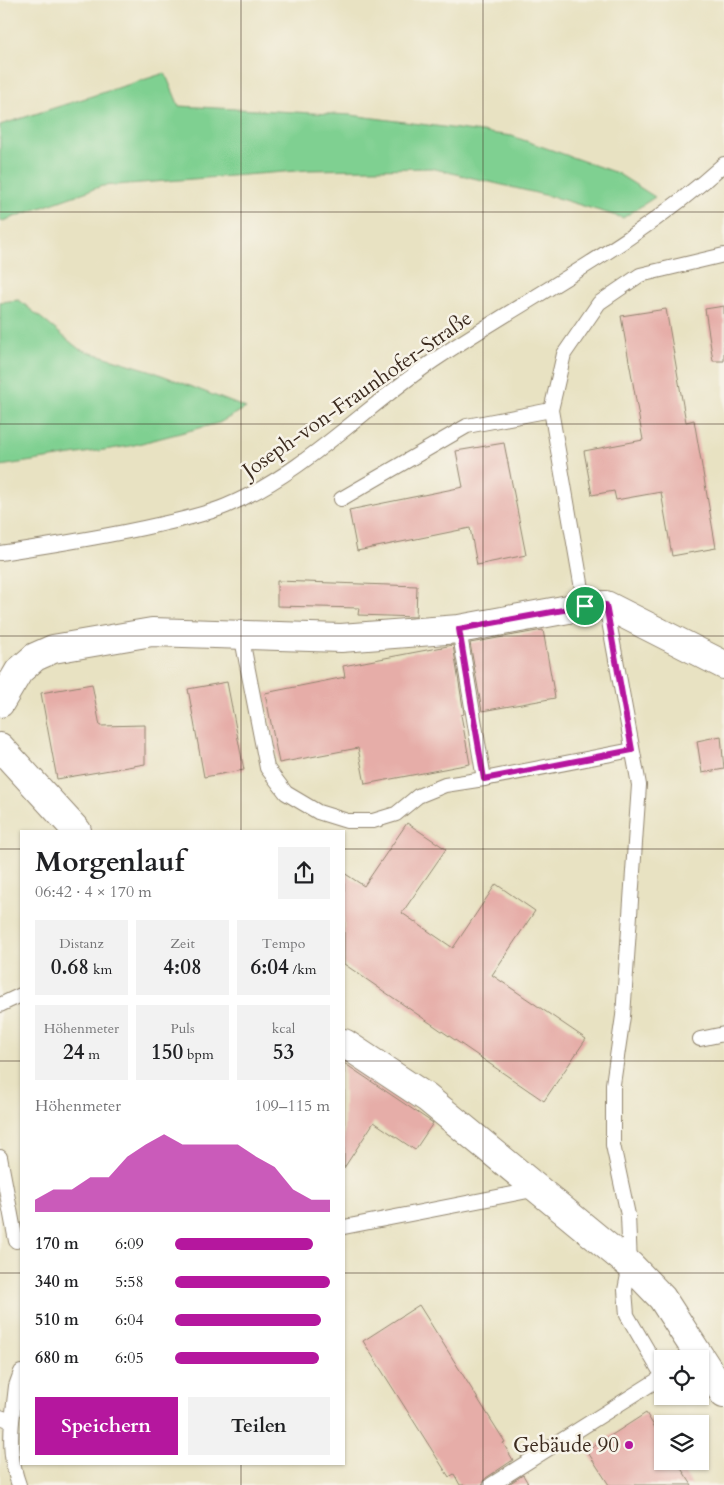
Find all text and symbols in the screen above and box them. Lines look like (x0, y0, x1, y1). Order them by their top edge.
street label: Joseph-von-Fraunhofer-Straße (234, 304, 478, 487)
pin (564, 585, 606, 627)
icon: arrive (571, 592, 599, 620)
text: Morgenlauf (35, 843, 184, 881)
button: share (278, 847, 330, 899)
text: 06:42 · 4 × 170 m (35, 881, 152, 903)
text: Distanz (59, 934, 104, 953)
text: Zeit (170, 934, 195, 953)
text: Tempo (262, 934, 305, 953)
text: 0.68 (51, 953, 89, 982)
text: 4:08 (163, 953, 202, 982)
text: 6:04 (250, 953, 289, 982)
text: km (89, 960, 112, 979)
text: /km (289, 960, 317, 979)
text: Höhenmeter (44, 1019, 119, 1038)
text: Puls (170, 1019, 195, 1038)
text: kcal (272, 1019, 295, 1038)
text: 24 (63, 1038, 84, 1067)
text: 150 (151, 1038, 183, 1067)
text: 53 (273, 1038, 294, 1067)
text: m (84, 1045, 100, 1064)
text: bpm (183, 1045, 214, 1064)
text: Höhenmeter (35, 1095, 121, 1117)
text: 109–115 m (254, 1095, 330, 1117)
text: 170 m (35, 1233, 79, 1255)
text: 6:09 (115, 1233, 144, 1255)
text: 340 m (35, 1271, 79, 1293)
text: 5:58 (115, 1271, 144, 1293)
text: 510 m (35, 1309, 79, 1331)
text: 6:04 (115, 1309, 144, 1331)
text: 680 m (35, 1347, 79, 1369)
text: 6:05 (115, 1347, 144, 1369)
map controls (654, 1350, 709, 1470)
button: locate (654, 1350, 709, 1405)
button: Speichern (35, 1397, 178, 1455)
button: Teilen (188, 1397, 330, 1455)
button: layers (654, 1415, 709, 1470)
place label: Gebäude 90 (513, 1431, 619, 1460)
marker: Gebäude 90 (623, 1439, 635, 1451)

